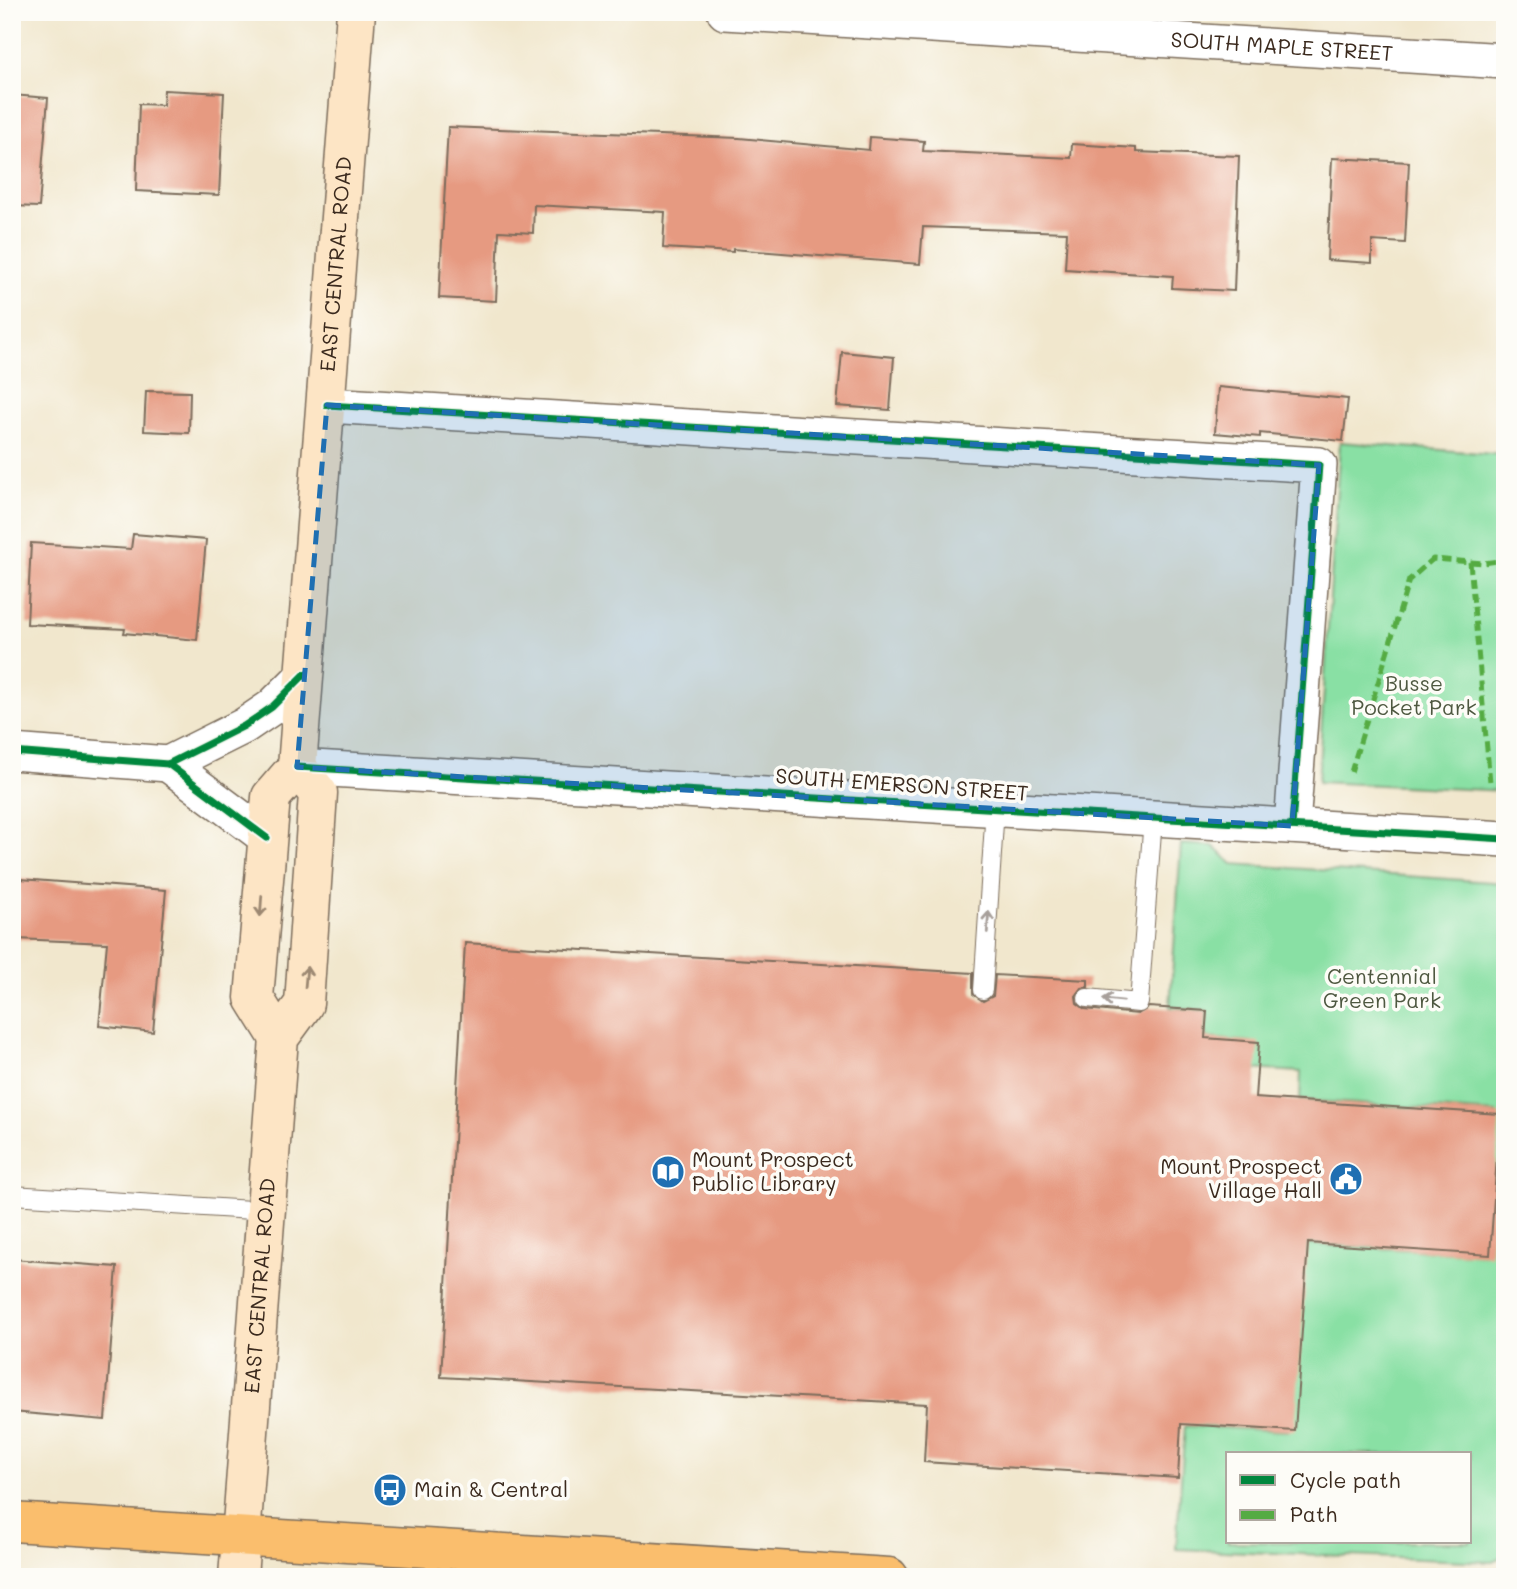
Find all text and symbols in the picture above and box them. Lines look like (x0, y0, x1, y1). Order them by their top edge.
street label: SOUTH MAPLE STREET (1170, 25, 1394, 66)
street label: EAST CENTRAL ROAD (313, 155, 357, 373)
park label: Busse Pocket Park (1351, 669, 1477, 720)
street label: SOUTH EMERSON STREET (775, 761, 1030, 806)
one-way arrow (254, 895, 267, 917)
one-way arrow (982, 911, 995, 934)
park label: Centennial Green Park (1323, 962, 1441, 1013)
one-way arrow (300, 967, 313, 989)
one-way arrow (1102, 994, 1125, 1007)
place label: Mount Prospect Public Library (692, 1145, 854, 1196)
place label: Mount Prospect Village Hall (1160, 1152, 1322, 1203)
library icon: Mount Prospect Public Library (649, 1153, 687, 1191)
public building icon: Mount Prospect Village Hall (1327, 1160, 1365, 1198)
street label: EAST CENTRAL ROAD (237, 1177, 280, 1394)
legend (1226, 1452, 1472, 1544)
text: Cycle path (1290, 1466, 1400, 1493)
bus stop icon: Main & Central (371, 1471, 409, 1509)
place label: Main & Central (414, 1475, 568, 1502)
text: Path (1290, 1500, 1337, 1527)

